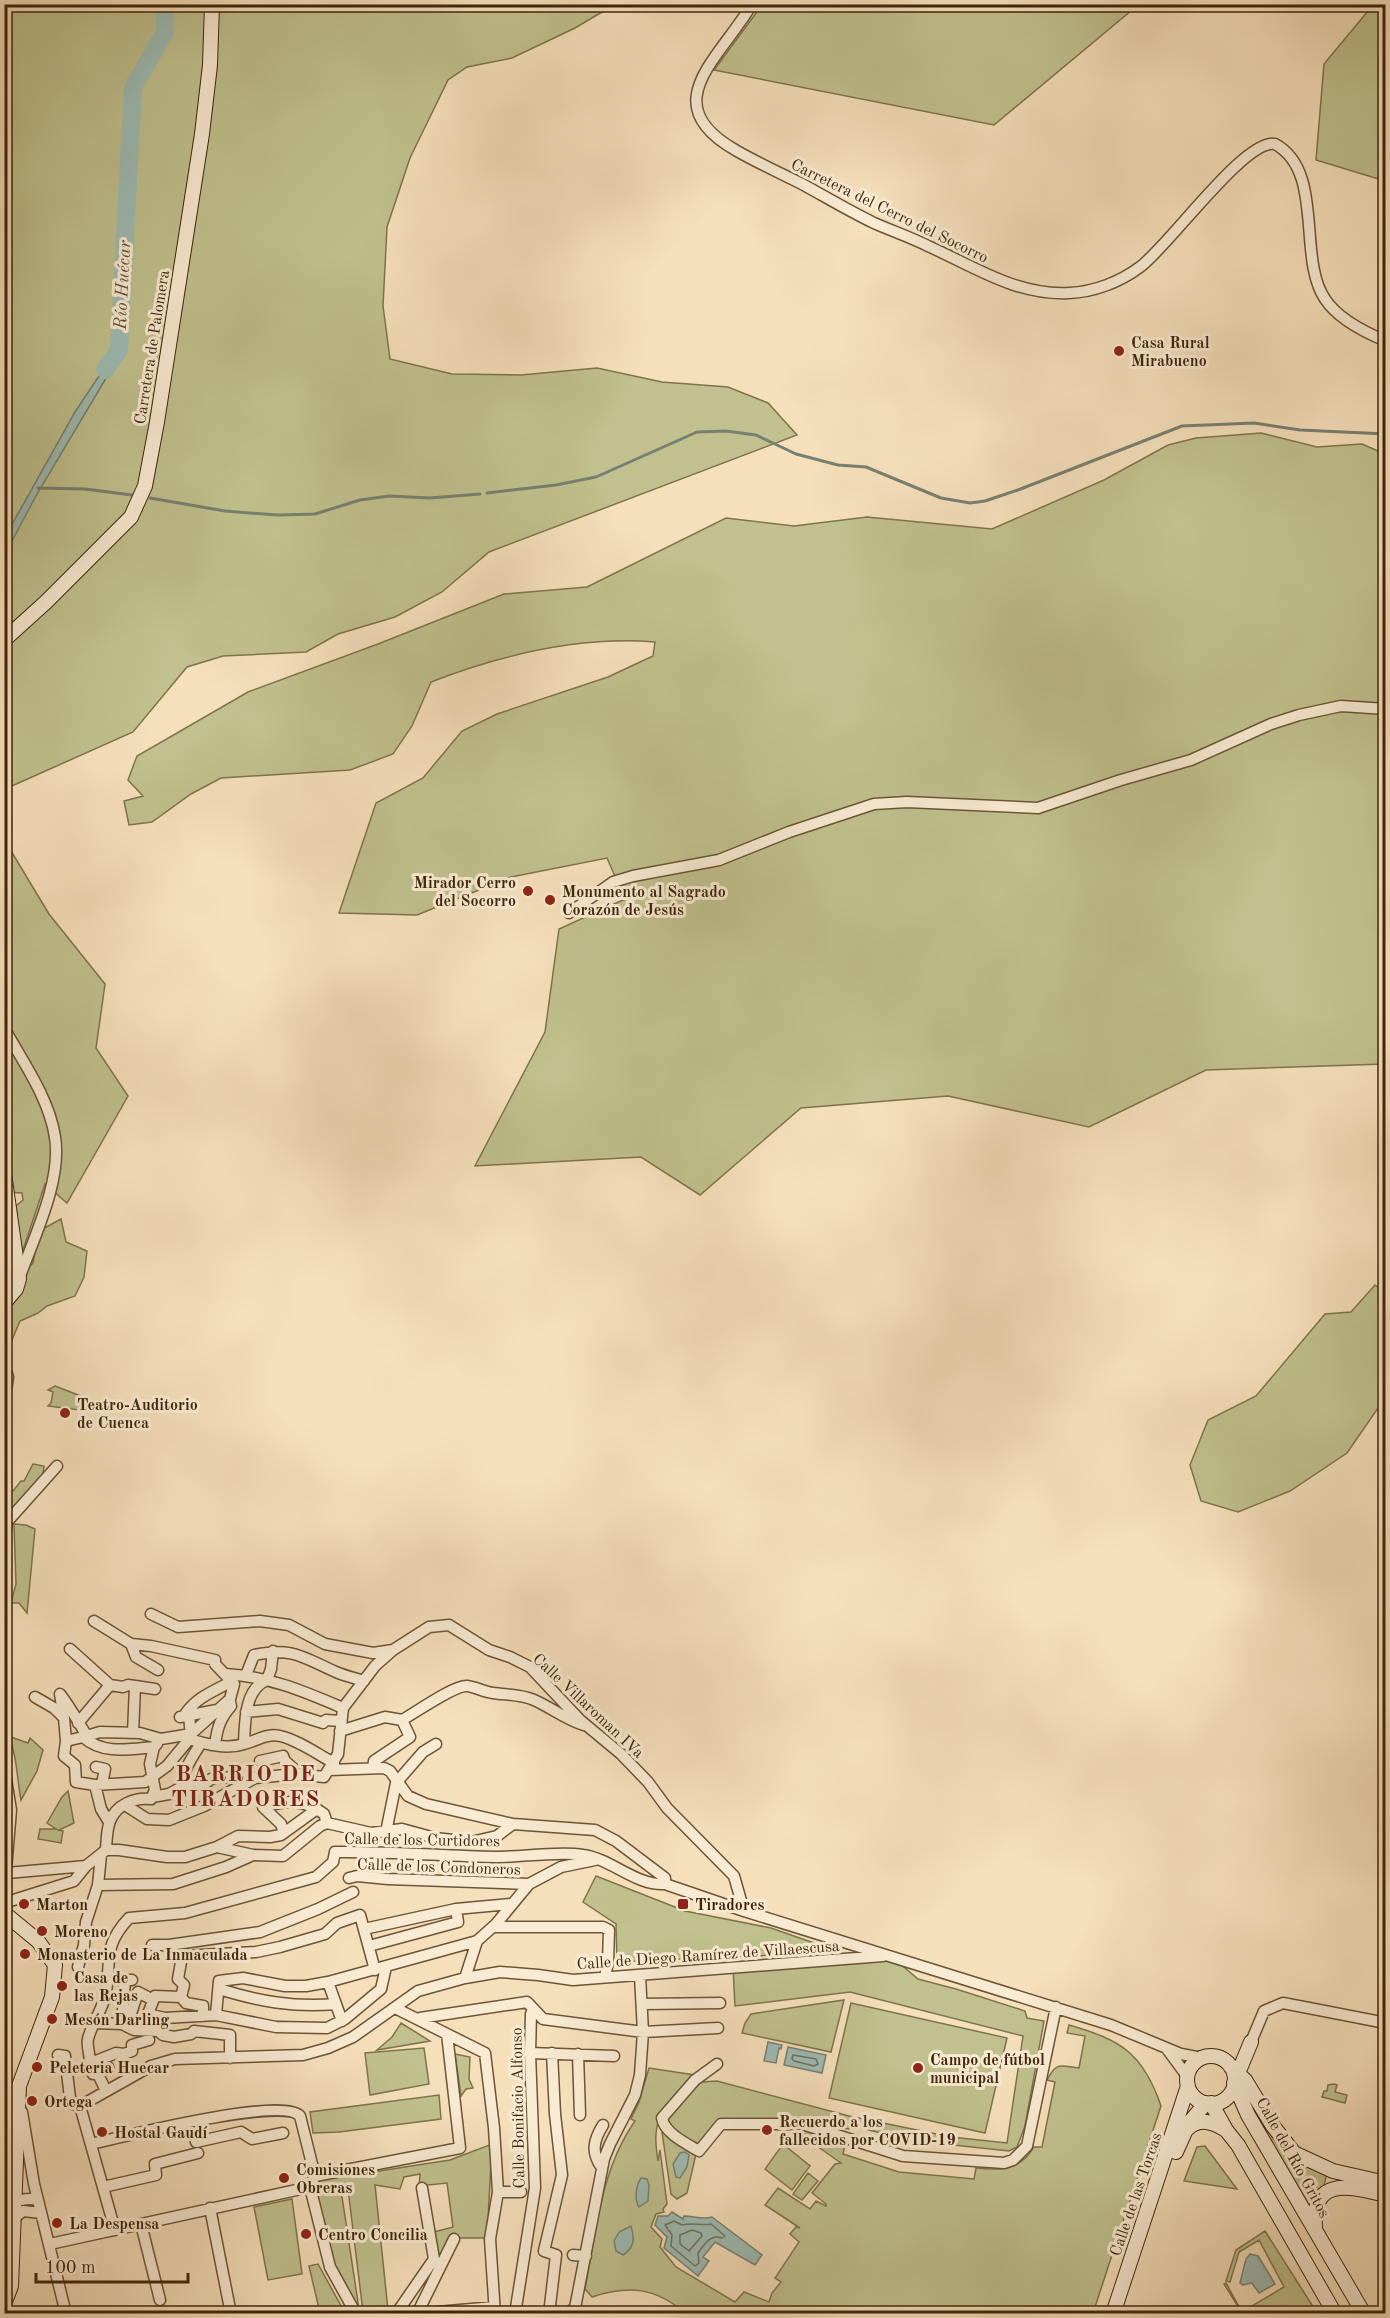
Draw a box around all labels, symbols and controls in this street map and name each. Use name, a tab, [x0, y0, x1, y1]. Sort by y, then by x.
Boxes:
street label: Carretera del Cerro del Socorro	[788, 157, 990, 267]
water label: Río Huécar	[112, 239, 134, 331]
street label: Carretera de Palomera	[133, 269, 173, 426]
place label: Casa Rural Mirabueno	[1131, 336, 1210, 370]
marker: Casa Rural Mirabueno	[1112, 344, 1126, 358]
place label: Mirador Cerro del Socorro	[414, 876, 516, 910]
marker: Mirador Cerro del Socorro	[521, 884, 535, 898]
place label: Monumento al Sagrado Corazón de Jesús	[562, 885, 726, 919]
marker: Monumento al Sagrado Corazón de Jesús	[543, 893, 557, 907]
place label: Teatro-Auditorio de Cuenca	[77, 1398, 198, 1432]
marker: Teatro-Auditorio de Cuenca	[58, 1406, 72, 1420]
street label: Calle Villaroman IVa	[529, 1651, 646, 1762]
district label: BARRIO DE TIRADORES	[171, 1764, 321, 1811]
street label: Calle de los Curtidores	[344, 1832, 500, 1850]
street label: Calle de los Condoneros	[357, 1857, 521, 1879]
marker: Marton	[17, 1897, 31, 1911]
marker: Tiradores	[676, 1897, 690, 1911]
place label: Marton	[36, 1898, 88, 1914]
place label: Tiradores	[695, 1898, 764, 1914]
marker: Moreno	[35, 1924, 49, 1938]
place label: Moreno	[54, 1925, 108, 1941]
street label: Calle de Diego Ramírez de Villaescusa	[576, 1939, 840, 1973]
marker: Monasterio de La Inmaculada	[18, 1947, 32, 1961]
place label: Monasterio de La Inmaculada	[37, 1948, 248, 1964]
place label: Casa de las Rejas	[74, 1971, 138, 2005]
marker: Casa de las Rejas	[55, 1979, 69, 1993]
marker: Mesón Darling	[45, 2012, 59, 2026]
place label: Mesón Darling	[64, 2013, 169, 2029]
street label: Calle Bonifacio Alfonso	[510, 2027, 528, 2189]
place label: Campo de fútbol municipal	[930, 2053, 1045, 2087]
marker: Peleteria Huecar	[30, 2060, 44, 2074]
place label: Peleteria Huecar	[49, 2061, 169, 2077]
marker: Campo de fútbol municipal	[911, 2061, 925, 2075]
marker: Ortega	[25, 2094, 39, 2108]
place label: Ortega	[44, 2095, 93, 2111]
street label: Calle del Río Gritos	[1253, 2095, 1332, 2221]
place label: Recuerdo a los fallecidos por COVID-19	[779, 2115, 956, 2149]
marker: Recuerdo a los fallecidos por COVID-19	[760, 2123, 774, 2137]
marker: Hostal Gaudí	[95, 2125, 109, 2139]
place label: Hostal Gaudí	[114, 2126, 208, 2142]
street label: Calle de las Torcas	[1108, 2131, 1166, 2259]
place label: Comisiones Obreras	[296, 2163, 375, 2197]
marker: Comisiones Obreras	[277, 2171, 291, 2185]
marker: La Despensa	[50, 2216, 64, 2230]
place label: La Despensa	[69, 2217, 160, 2233]
marker: Centro Concilia	[299, 2227, 313, 2241]
place label: Centro Concilia	[318, 2228, 428, 2244]
scale bar	[36, 2246, 188, 2284]
text: 100 m	[45, 2259, 96, 2277]

